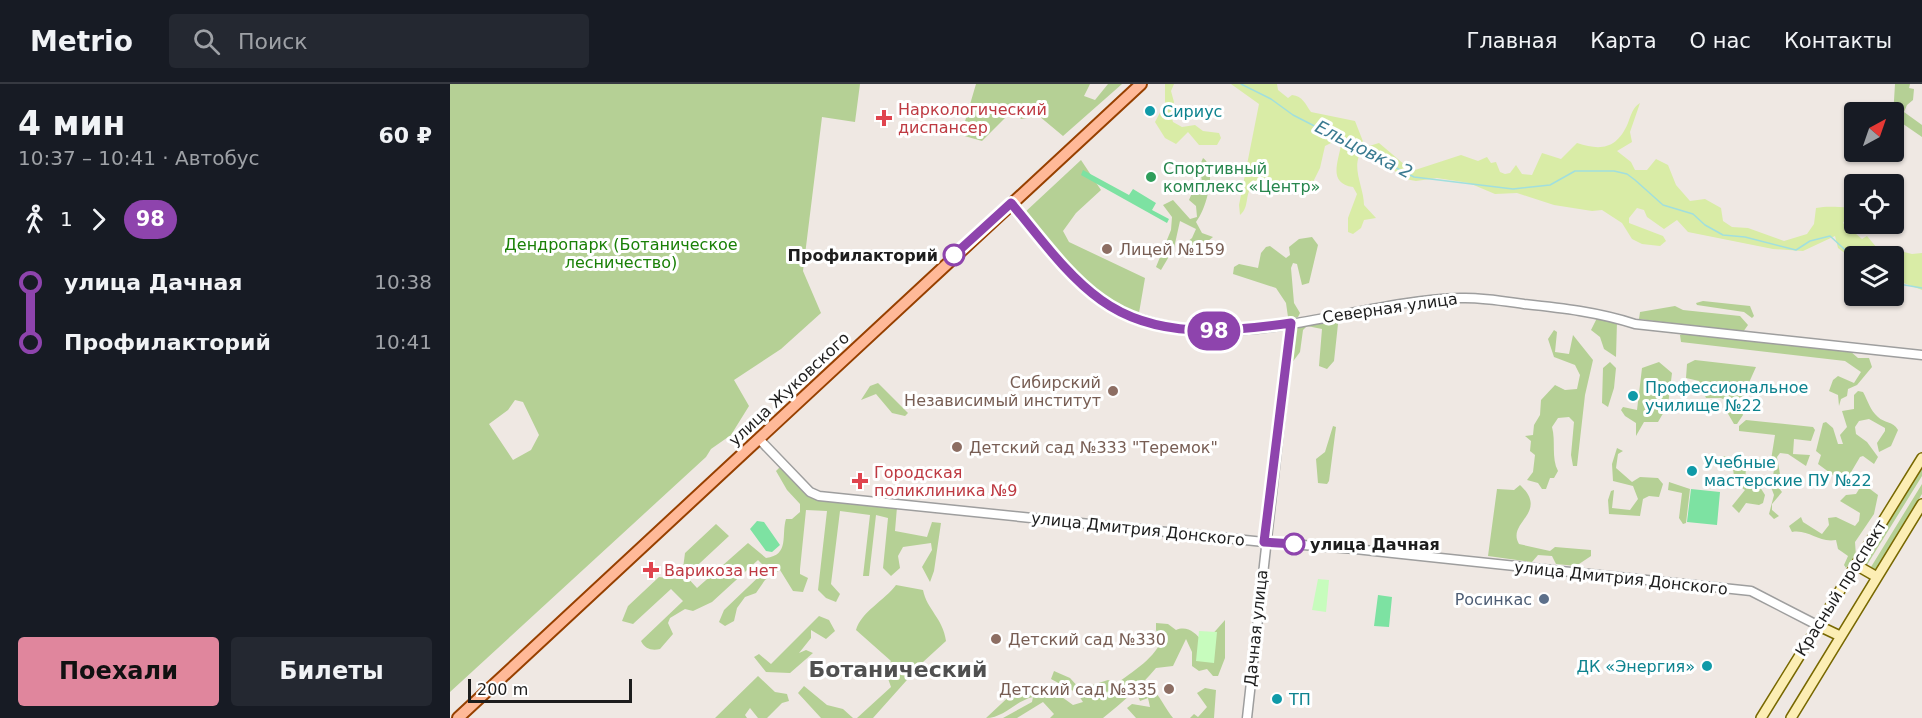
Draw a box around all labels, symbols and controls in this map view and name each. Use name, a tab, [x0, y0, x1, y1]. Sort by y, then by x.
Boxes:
search box	[169, 14, 589, 68]
text: Metrio	[30, 25, 133, 58]
icon: search	[190, 25, 223, 58]
text: Поиск	[238, 29, 308, 54]
text: Главная	[1467, 29, 1557, 53]
text: Карта	[1590, 29, 1657, 53]
text: О нас	[1690, 29, 1751, 53]
text: Контакты	[1784, 29, 1892, 53]
place label: Наркологический диспансер	[898, 100, 1047, 137]
place label: Сириус	[1162, 102, 1222, 121]
north arrow	[1844, 102, 1904, 162]
map controls	[1844, 102, 1904, 306]
text: 4 мин	[18, 104, 125, 143]
marker: Сириус	[1143, 104, 1157, 118]
marker: Наркологический диспансер	[875, 109, 893, 127]
water label: Ельцовка 2	[1312, 115, 1416, 183]
text: 60 ₽	[378, 123, 432, 148]
text: 10:37 – 10:41 · Автобус	[18, 146, 260, 170]
place label: Спортивный комплекс «Центр»	[1163, 159, 1320, 196]
marker: Спортивный комплекс «Центр»	[1144, 170, 1158, 184]
button: locate	[1844, 174, 1904, 234]
icon: walk	[18, 203, 51, 236]
icon: forward	[82, 203, 115, 236]
text: 1	[60, 207, 73, 231]
text: 98	[136, 207, 165, 231]
park label: Дендропарк (Ботаническое лесничество)	[504, 235, 738, 272]
place label: Лицей №159	[1119, 240, 1225, 259]
marker: Лицей №159	[1100, 242, 1114, 256]
marker: Профилакторий	[943, 244, 965, 266]
place label: Профилакторий	[788, 246, 938, 265]
button: layers	[1844, 246, 1904, 306]
text: улица Дачная	[64, 270, 242, 295]
text: 10:38	[374, 270, 432, 294]
street label: Северная улица	[1321, 289, 1459, 327]
line badge: 98	[1187, 312, 1241, 350]
text: 98	[1199, 319, 1229, 343]
street label: улица Жуковского	[725, 328, 853, 450]
text: Профилакторий	[64, 330, 271, 355]
text: 10:41	[374, 330, 432, 354]
place label: Сибирский Независимый институт	[904, 373, 1101, 410]
place label: Профессиональное училище №22	[1645, 378, 1808, 415]
marker: Сибирский Независимый институт	[1106, 384, 1120, 398]
marker: Профессиональное училище №22	[1626, 389, 1640, 403]
place label: Детский сад №333 "Теремок"	[969, 438, 1218, 457]
marker: Детский сад №333 "Теремок"	[950, 440, 964, 454]
place label: Учебные мастерские ПУ №22	[1704, 453, 1872, 490]
place label: Городская поликлиника №9	[874, 463, 1017, 500]
marker: Учебные мастерские ПУ №22	[1685, 464, 1699, 478]
marker: Городская поликлиника №9	[851, 472, 869, 490]
street label: улица Дмитрия Донского	[1030, 508, 1246, 550]
street label: Красный проспект	[1791, 516, 1891, 660]
marker: улица Дачная	[1283, 533, 1305, 555]
place label: улица Дачная	[1310, 535, 1440, 554]
street label: улица Дмитрия Донского	[1513, 557, 1729, 599]
marker: Варикоза нет	[642, 561, 660, 579]
place label: Варикоза нет	[664, 561, 778, 580]
street label: Дачная улица	[1240, 569, 1272, 687]
place label: Росинкас	[1455, 590, 1532, 609]
marker: Росинкас	[1537, 592, 1551, 606]
place label: Детский сад №330	[1008, 630, 1166, 649]
marker: Детский сад №330	[989, 632, 1003, 646]
button: Поехали	[18, 637, 219, 706]
button: Билеты	[231, 637, 432, 706]
district label: Ботанический	[809, 657, 987, 682]
place label: ДК «Энергия»	[1576, 657, 1695, 676]
marker: ДК «Энергия»	[1700, 659, 1714, 673]
scale bar	[468, 676, 632, 704]
text: 200 m	[477, 680, 528, 699]
place label: Детский сад №335	[999, 680, 1157, 699]
marker: Детский сад №335	[1162, 682, 1176, 696]
place label: ТП	[1288, 690, 1311, 709]
marker: ТП	[1270, 692, 1284, 706]

